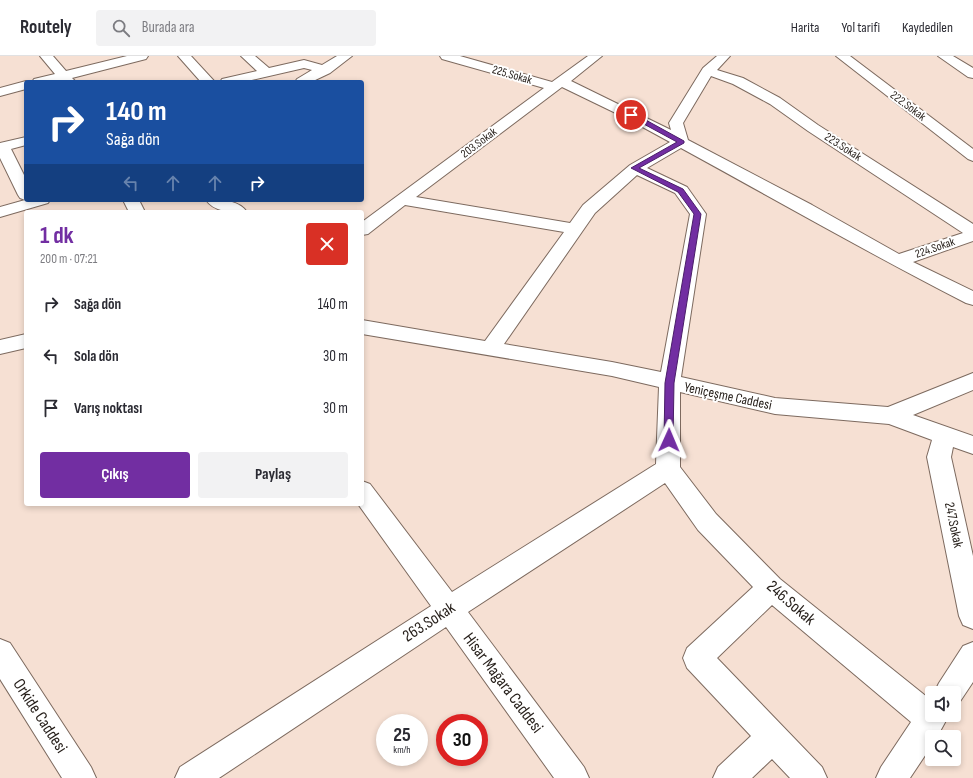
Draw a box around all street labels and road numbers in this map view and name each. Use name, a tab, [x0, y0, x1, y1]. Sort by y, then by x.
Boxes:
street label: 225.Sokak	[490, 62, 534, 88]
street label: 222.Sokak	[887, 88, 929, 125]
street label: 203.Sokak	[458, 124, 500, 161]
street label: 223.Sokak	[822, 130, 865, 165]
street label: 224.Sokak	[913, 234, 957, 262]
street label: Yeniçeşme Caddesi	[683, 378, 773, 414]
street label: 247.Sokak	[941, 501, 967, 550]
street label: 246.Sokak	[762, 576, 820, 630]
street label: 263.Sokak	[399, 597, 459, 646]
street label: Hisar Mağara Caddesi	[459, 629, 547, 737]
street label: Orkide Caddesi	[9, 675, 71, 757]

